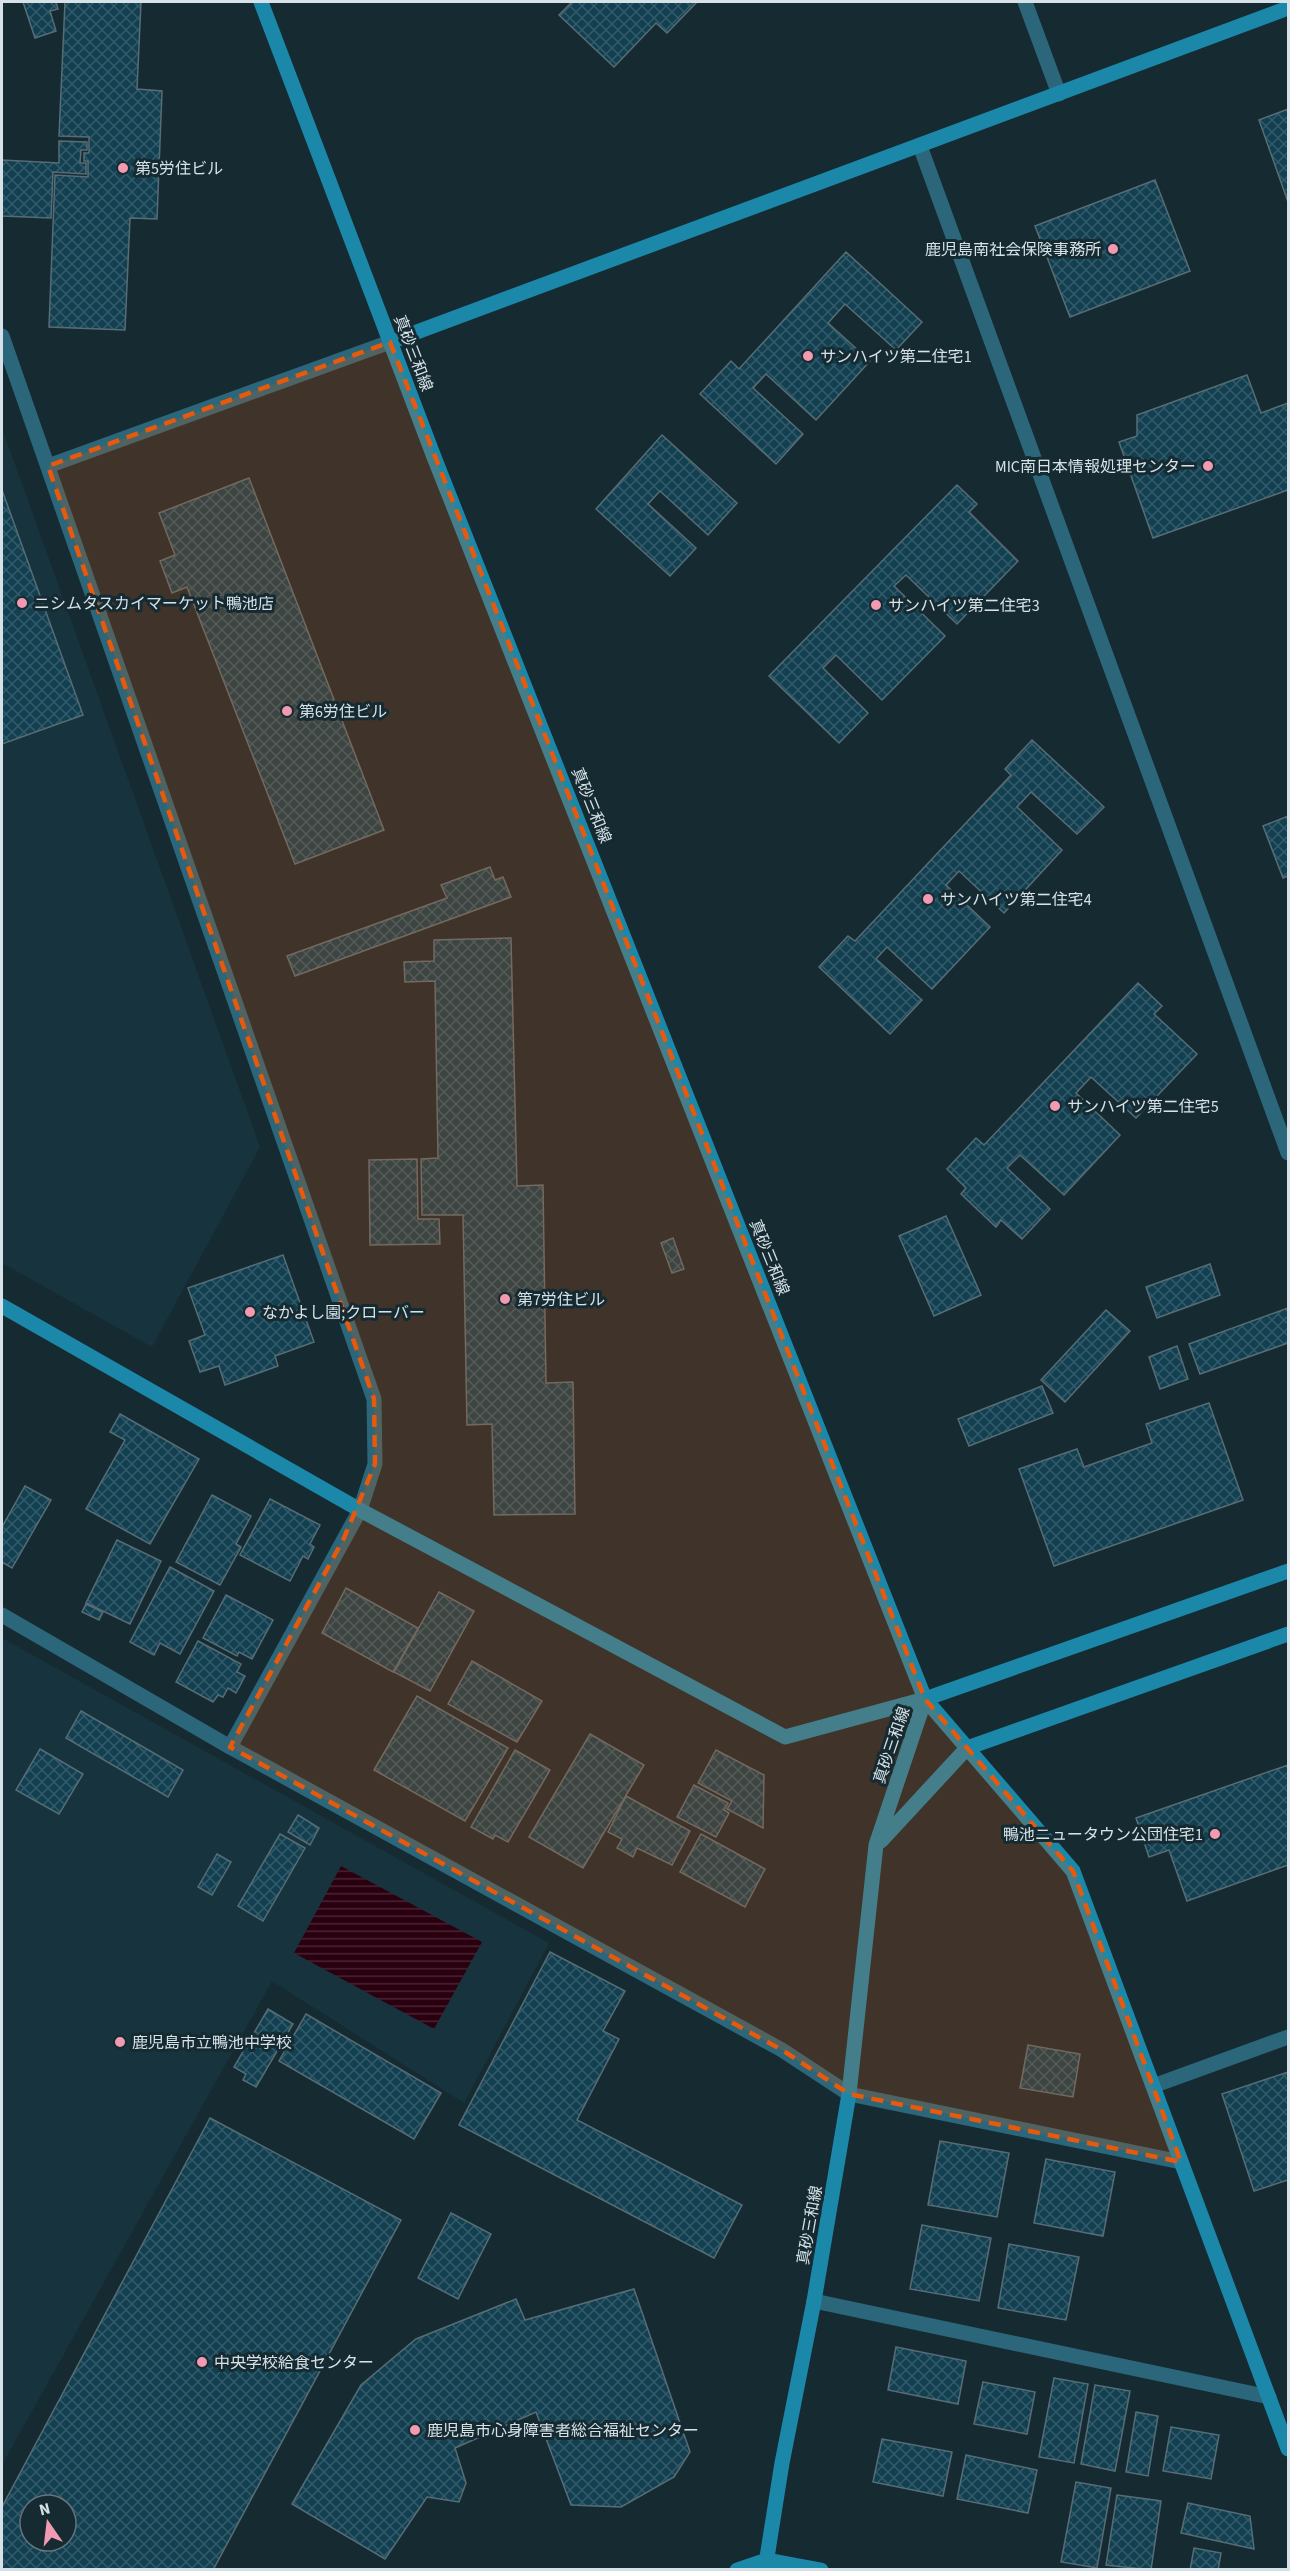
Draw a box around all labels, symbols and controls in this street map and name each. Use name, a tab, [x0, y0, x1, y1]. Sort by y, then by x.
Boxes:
place label: 第5労住ビル	[135, 158, 223, 180]
marker: 第5労住ビル	[116, 161, 130, 175]
place label: 鹿児島南社会保険事務所	[925, 239, 1101, 261]
marker: 鹿児島南社会保険事務所	[1106, 242, 1120, 256]
street label: 真砂三和線	[388, 312, 438, 395]
place label: サンハイツ第二住宅1	[820, 346, 972, 368]
marker: サンハイツ第二住宅1	[801, 349, 815, 363]
place label: MIC南日本情報処理センター	[995, 456, 1196, 478]
marker: MIC南日本情報処理センター	[1201, 459, 1215, 473]
place label: ニシムタスカイマーケット鴨池店	[34, 593, 274, 615]
place label: サンハイツ第二住宅3	[888, 595, 1040, 617]
marker: ニシムタスカイマーケット鴨池店	[15, 596, 29, 610]
marker: サンハイツ第二住宅3	[869, 598, 883, 612]
place label: 第6労住ビル	[299, 701, 387, 723]
marker: 第6労住ビル	[280, 704, 294, 718]
street label: 真砂三和線	[566, 764, 616, 847]
place label: サンハイツ第二住宅4	[940, 889, 1092, 911]
marker: サンハイツ第二住宅4	[921, 892, 935, 906]
place label: サンハイツ第二住宅5	[1067, 1096, 1219, 1118]
marker: サンハイツ第二住宅5	[1048, 1099, 1062, 1113]
street label: 真砂三和線	[744, 1216, 794, 1299]
place label: 第7労住ビル	[517, 1289, 605, 1311]
marker: 第7労住ビル	[498, 1292, 512, 1306]
place label: なかよし園;クローバー	[262, 1302, 425, 1324]
marker: なかよし園;クローバー	[243, 1305, 257, 1319]
street label: 真砂三和線	[869, 1704, 915, 1787]
place label: 鴨池ニュータウン公団住宅1	[1003, 1824, 1203, 1846]
marker: 鴨池ニュータウン公団住宅1	[1208, 1827, 1222, 1841]
place label: 鹿児島市立鴨池中学校	[132, 2032, 292, 2054]
marker: 鹿児島市立鴨池中学校	[113, 2035, 127, 2049]
street label: 真砂三和線	[792, 2184, 828, 2266]
place label: 中央学校給食センター	[214, 2352, 374, 2374]
marker: 中央学校給食センター	[195, 2355, 209, 2369]
place label: 鹿児島市心身障害者総合福祉センター	[427, 2420, 699, 2442]
marker: 鹿児島市心身障害者総合福祉センター	[408, 2423, 422, 2437]
north arrow	[18, 2493, 78, 2553]
text: N	[37, 2497, 52, 2521]

